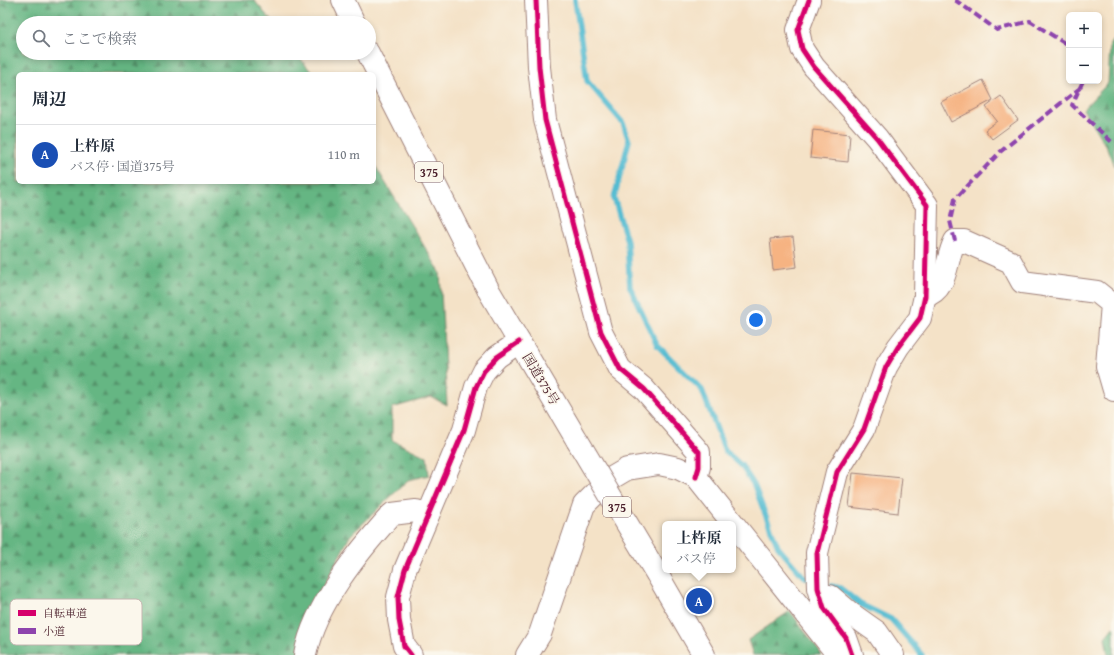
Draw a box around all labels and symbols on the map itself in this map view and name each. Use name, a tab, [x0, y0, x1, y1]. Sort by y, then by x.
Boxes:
road number: 375	[415, 162, 443, 182]
your location	[746, 310, 766, 330]
street label: 国道375号	[518, 349, 564, 409]
road number: 375	[603, 497, 631, 517]
pin: A	[686, 586, 712, 616]
legend	[10, 599, 142, 645]
text: 自転車道	[43, 605, 87, 621]
text: 小道	[43, 623, 65, 639]

